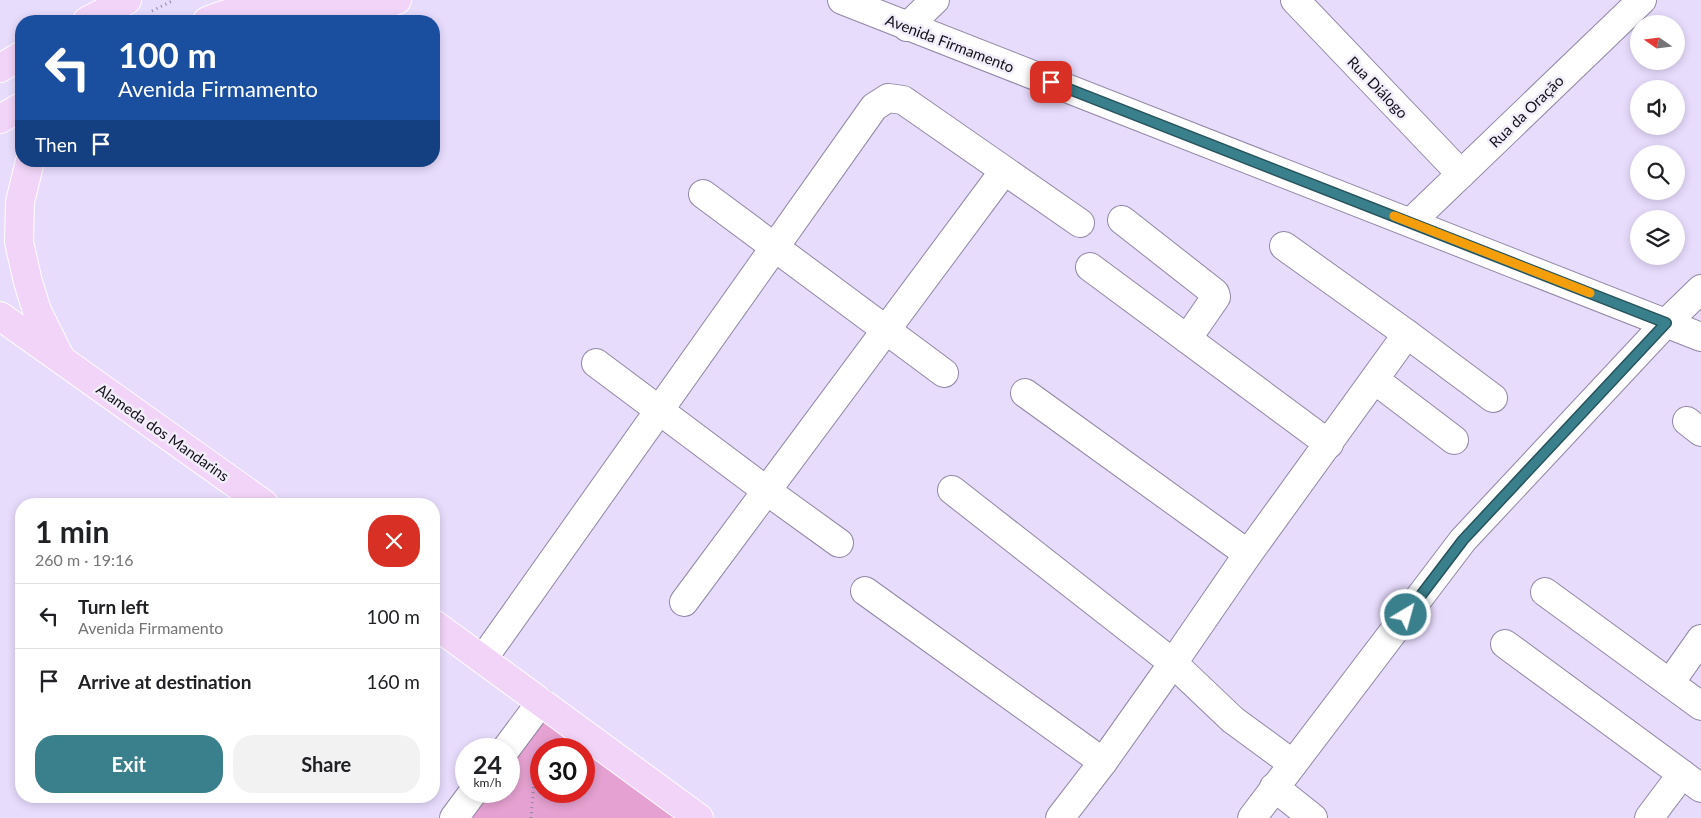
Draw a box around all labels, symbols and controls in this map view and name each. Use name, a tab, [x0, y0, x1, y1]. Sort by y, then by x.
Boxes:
street label: Avenida Firmamento	[883, 10, 1017, 76]
north arrow	[1630, 15, 1685, 70]
map controls	[1630, 15, 1685, 265]
text: 100 m	[118, 33, 217, 75]
icon: left	[35, 35, 100, 100]
street label: Rua Diálogo	[1344, 52, 1412, 122]
pin	[1030, 61, 1072, 103]
icon: arrive	[1037, 68, 1065, 96]
street label: Rua da Oração	[1485, 71, 1567, 151]
text: Avenida Firmamento	[118, 75, 318, 102]
button: sound	[1630, 80, 1685, 135]
icon: arrive	[87, 130, 115, 158]
text: Then	[35, 133, 77, 156]
button: search	[1630, 145, 1685, 200]
button: layers	[1630, 210, 1685, 265]
street label: Alameda dos Mandarins	[93, 379, 233, 485]
text: 1 min	[35, 513, 109, 549]
button: close	[368, 515, 420, 567]
text: 260 m · 19:16	[35, 550, 134, 569]
position arrow	[1379, 588, 1431, 640]
text: Turn left	[78, 595, 149, 618]
icon: left	[35, 602, 63, 630]
text: 100 m	[366, 605, 420, 628]
text: Avenida Firmamento	[78, 618, 223, 637]
icon: arrive	[35, 667, 63, 695]
text: Arrive at destination	[78, 670, 251, 693]
text: 160 m	[366, 670, 420, 693]
button: Exit	[35, 735, 223, 793]
button: Share	[233, 735, 420, 793]
speed limit sign: 30	[530, 738, 595, 803]
text: 24	[473, 749, 502, 779]
text: km/h	[473, 775, 502, 790]

